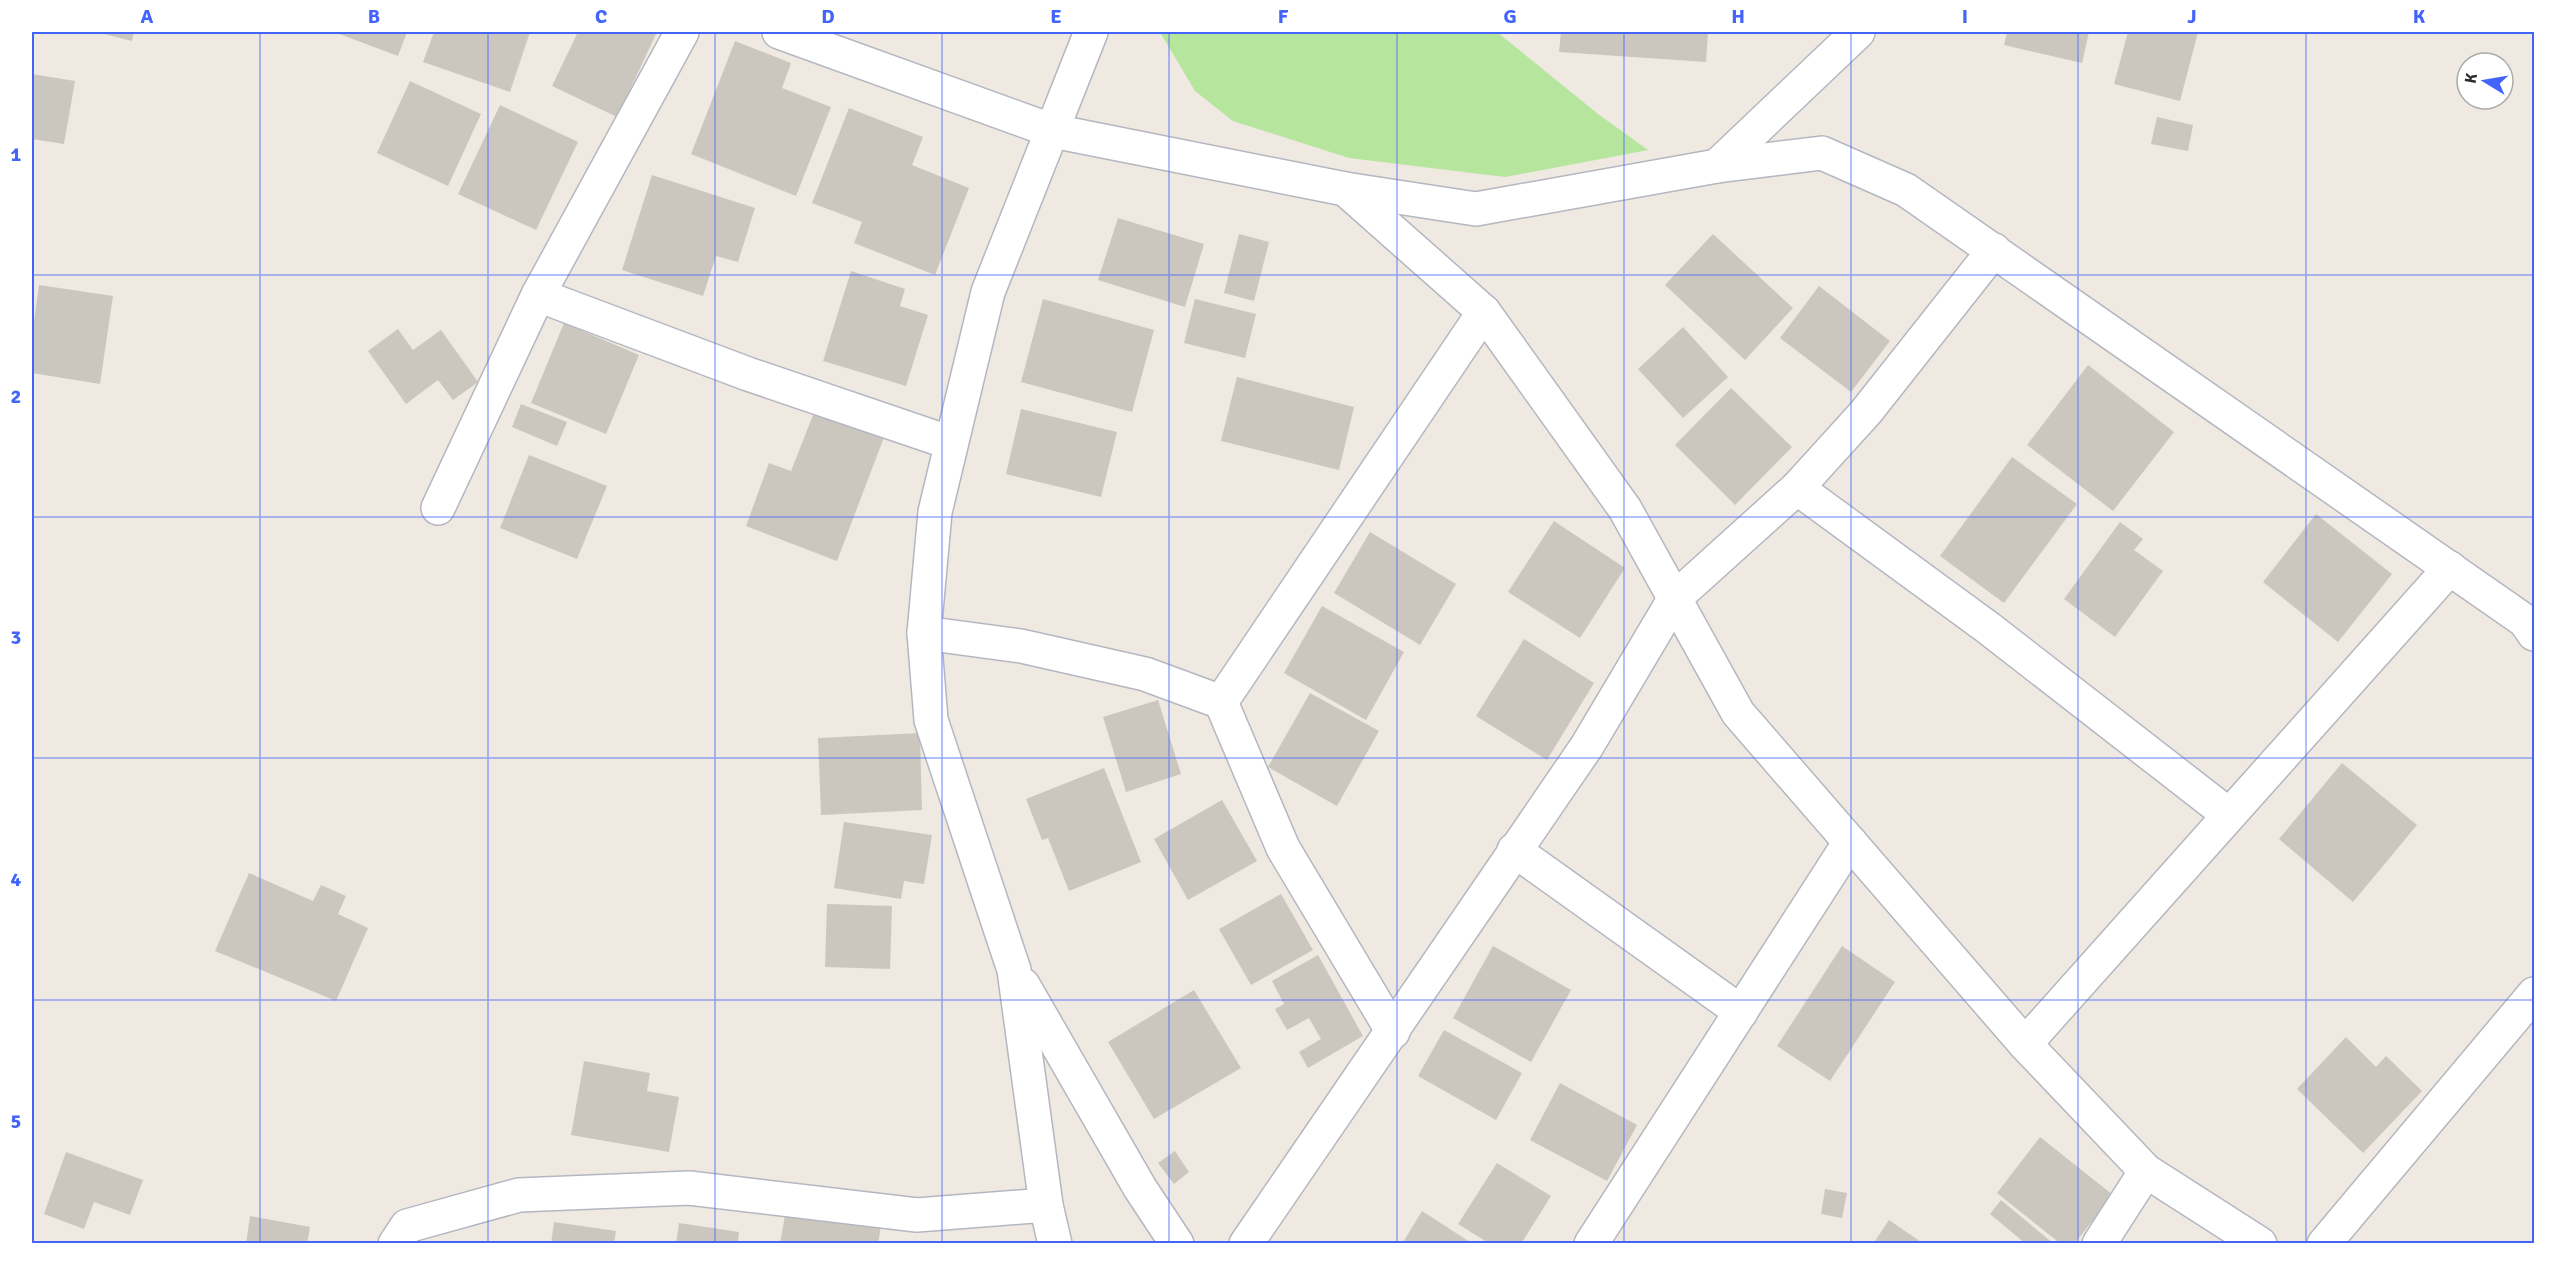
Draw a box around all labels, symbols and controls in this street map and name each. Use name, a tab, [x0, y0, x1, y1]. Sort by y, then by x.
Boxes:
text: A	[141, 4, 154, 29]
text: B	[368, 4, 380, 29]
text: C	[595, 4, 607, 29]
text: D	[821, 4, 835, 29]
text: E	[1050, 4, 1062, 29]
text: F	[1278, 4, 1289, 29]
text: G	[1503, 4, 1517, 29]
text: H	[1731, 4, 1745, 29]
text: I	[1962, 4, 1968, 29]
text: J	[2187, 4, 2197, 29]
text: K	[2413, 4, 2426, 29]
north arrow	[2455, 51, 2515, 111]
text: K	[2460, 71, 2482, 85]
text: 1	[11, 142, 22, 167]
text: 2	[11, 384, 21, 409]
text: 3	[11, 625, 21, 650]
text: 4	[11, 867, 22, 892]
text: 5	[11, 1109, 21, 1134]

